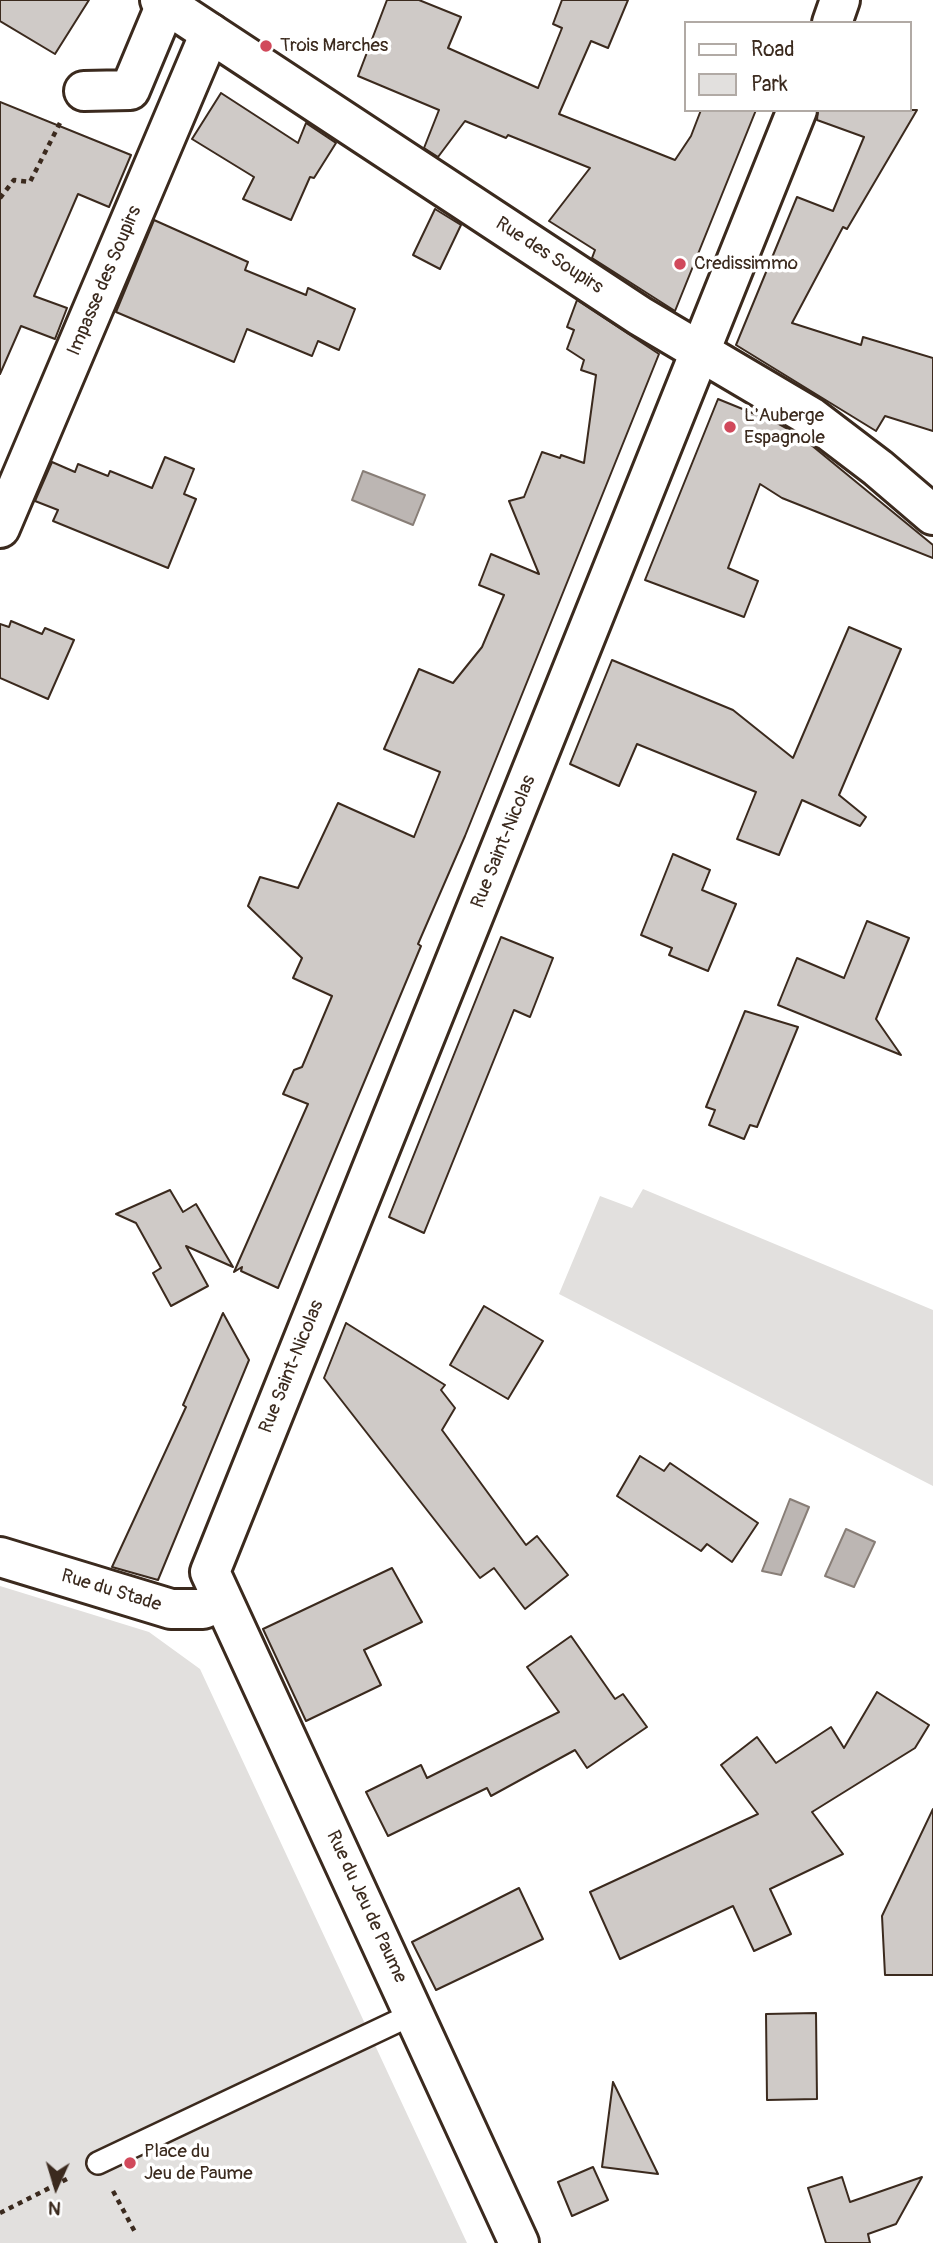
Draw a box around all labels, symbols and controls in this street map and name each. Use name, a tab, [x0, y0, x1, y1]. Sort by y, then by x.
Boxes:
legend	[684, 21, 912, 112]
place label: Trois Marches	[280, 35, 388, 57]
text: Road	[751, 36, 795, 63]
marker: Trois Marches	[258, 38, 274, 54]
text: Park	[751, 71, 788, 98]
street label: Impasse des Soupirs	[63, 203, 147, 359]
street label: Rue des Soupirs	[491, 213, 607, 299]
place label: Credissimmo	[694, 253, 798, 275]
marker: Credissimmo	[672, 256, 688, 272]
place label: L'Auberge Espagnole	[744, 405, 825, 449]
marker: L'Auberge Espagnole	[722, 419, 738, 435]
street label: Rue Saint-Nicolas	[467, 772, 541, 912]
street label: Rue Saint-Nicolas	[255, 1297, 329, 1437]
street label: Rue du Stade	[58, 1565, 164, 1617]
street label: Rue du Jeu de Paume	[321, 1827, 411, 1987]
place label: Place du Jeu de Paume	[144, 2141, 253, 2185]
north arrow	[21, 2152, 91, 2222]
marker: Place du Jeu de Paume	[122, 2155, 138, 2171]
text: N	[47, 2196, 62, 2220]

